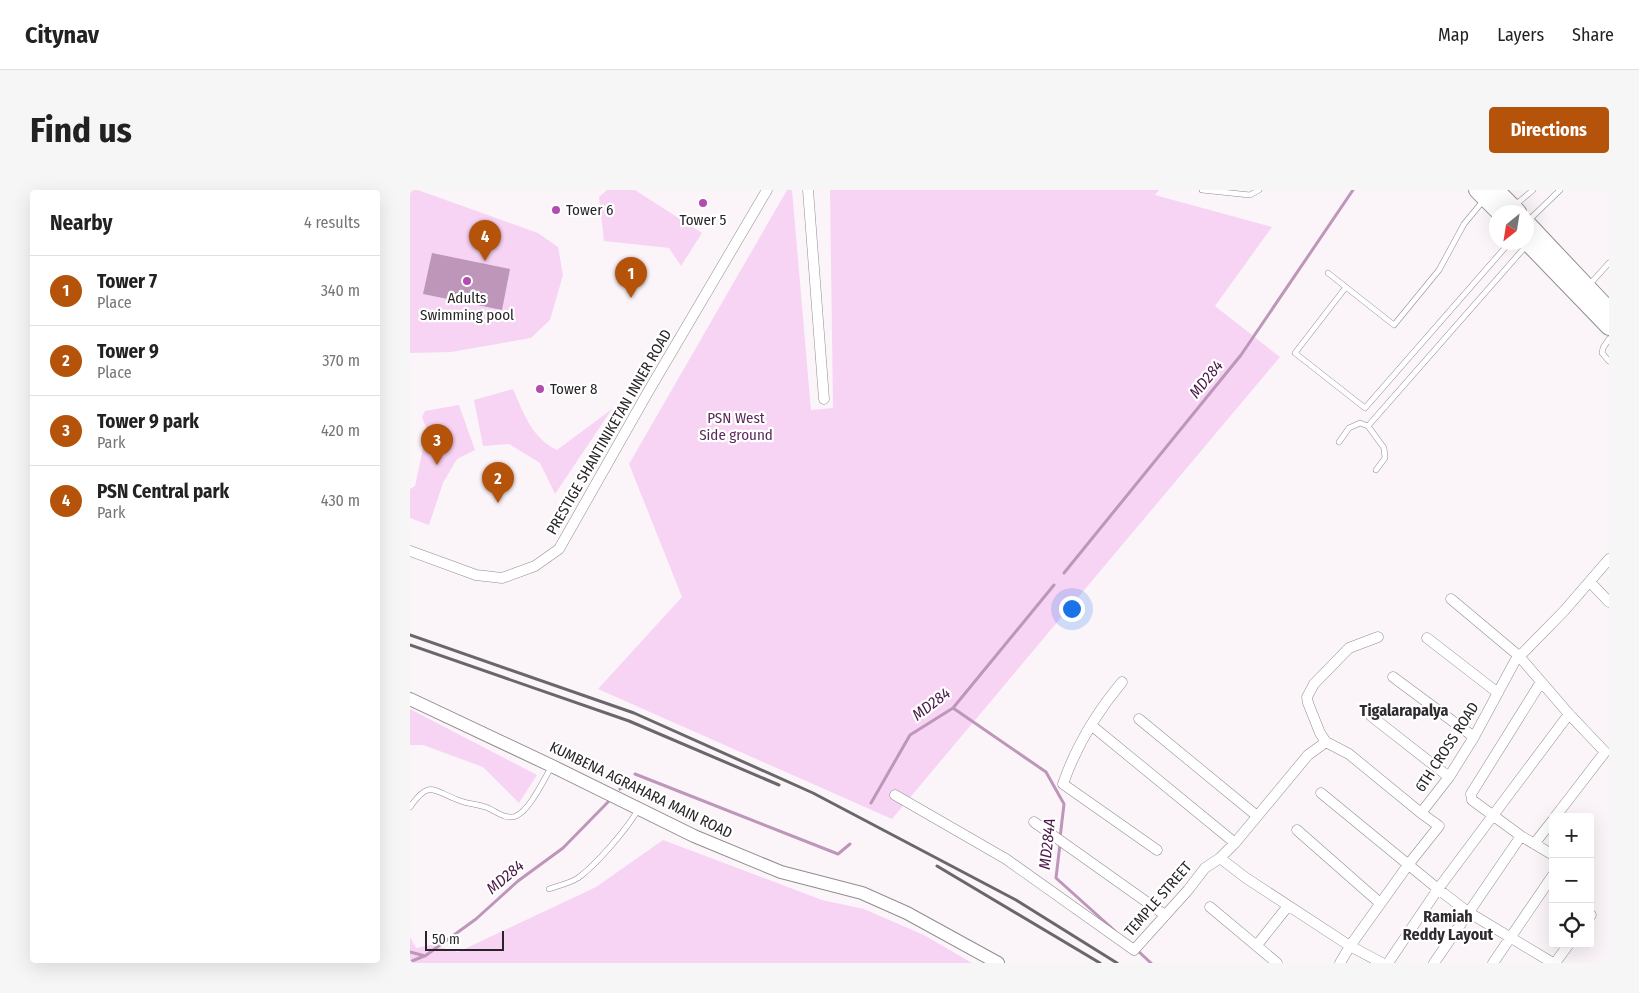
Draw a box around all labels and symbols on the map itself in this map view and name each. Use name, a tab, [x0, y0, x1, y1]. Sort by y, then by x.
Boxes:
marker: Tower 5	[697, 197, 709, 209]
place label: Tower 6	[566, 201, 613, 219]
marker: Tower 6	[550, 204, 562, 216]
north arrow	[1489, 205, 1534, 250]
place label: Tower 5	[680, 211, 727, 229]
pin: 4	[469, 220, 501, 261]
pin: 1	[615, 257, 647, 298]
marker: Adults Swimming pool	[461, 275, 473, 287]
place label: Adults Swimming pool	[420, 289, 514, 324]
street label: PRESTIGE SHANTINIKETAN INNER ROAD	[543, 326, 675, 538]
water label: MD284	[1185, 356, 1227, 402]
place label: Tower 8	[550, 380, 598, 398]
marker: Tower 8	[534, 383, 546, 395]
park label: PSN West Side ground	[699, 409, 773, 444]
pin: 3	[421, 424, 453, 465]
pin: 2	[482, 462, 514, 503]
your location	[1059, 596, 1085, 622]
water label: MD284	[908, 683, 954, 725]
street label: 6TH CROSS ROAD	[1411, 699, 1483, 795]
district label: Tigalarapalya	[1360, 701, 1448, 720]
street label: KUMBENA AGRAHARA MAIN ROAD	[547, 738, 735, 842]
water label: MD284A	[1035, 817, 1059, 871]
water label: MD284	[482, 856, 528, 898]
street label: TEMPLE STREET	[1121, 858, 1195, 940]
district label: Ramiah Reddy Layout	[1403, 907, 1494, 944]
scale bar	[425, 928, 504, 951]

